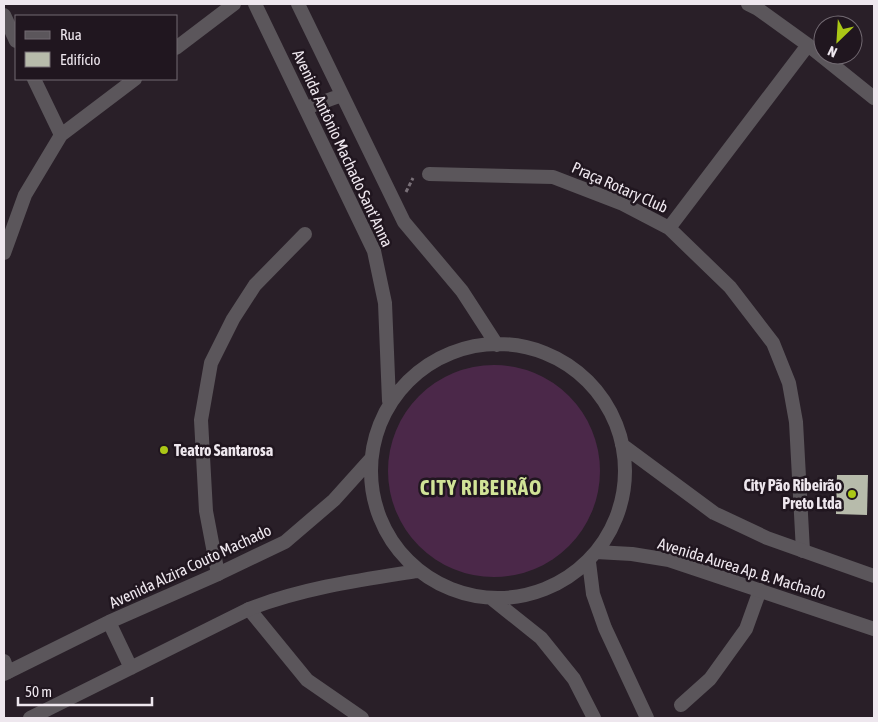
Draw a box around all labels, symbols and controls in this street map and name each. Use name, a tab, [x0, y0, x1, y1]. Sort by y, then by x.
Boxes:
legend	[15, 15, 178, 80]
north arrow	[813, 15, 863, 65]
text: Rua	[60, 26, 82, 43]
text: N	[825, 43, 840, 61]
street label: Avenida Antônio Machado Sant'Anna	[289, 47, 397, 249]
text: Edifício	[60, 51, 101, 68]
street label: Praça Rotary Club	[569, 158, 671, 217]
place label: Teatro Santarosa	[174, 441, 273, 459]
marker: Teatro Santarosa	[158, 444, 170, 456]
district label: CITY RIBEIRÃO	[420, 475, 542, 499]
place label: City Pão Ribeirão Preto Ltda	[743, 476, 842, 512]
marker: City Pão Ribeirão Preto Ltda	[846, 488, 858, 500]
street label: Avenida Alzira Couto Machado	[106, 520, 274, 612]
street label: Avenida Aurea Ap. B. Machado	[655, 534, 828, 603]
scale bar	[18, 674, 151, 706]
text: 50 m	[25, 683, 52, 700]

